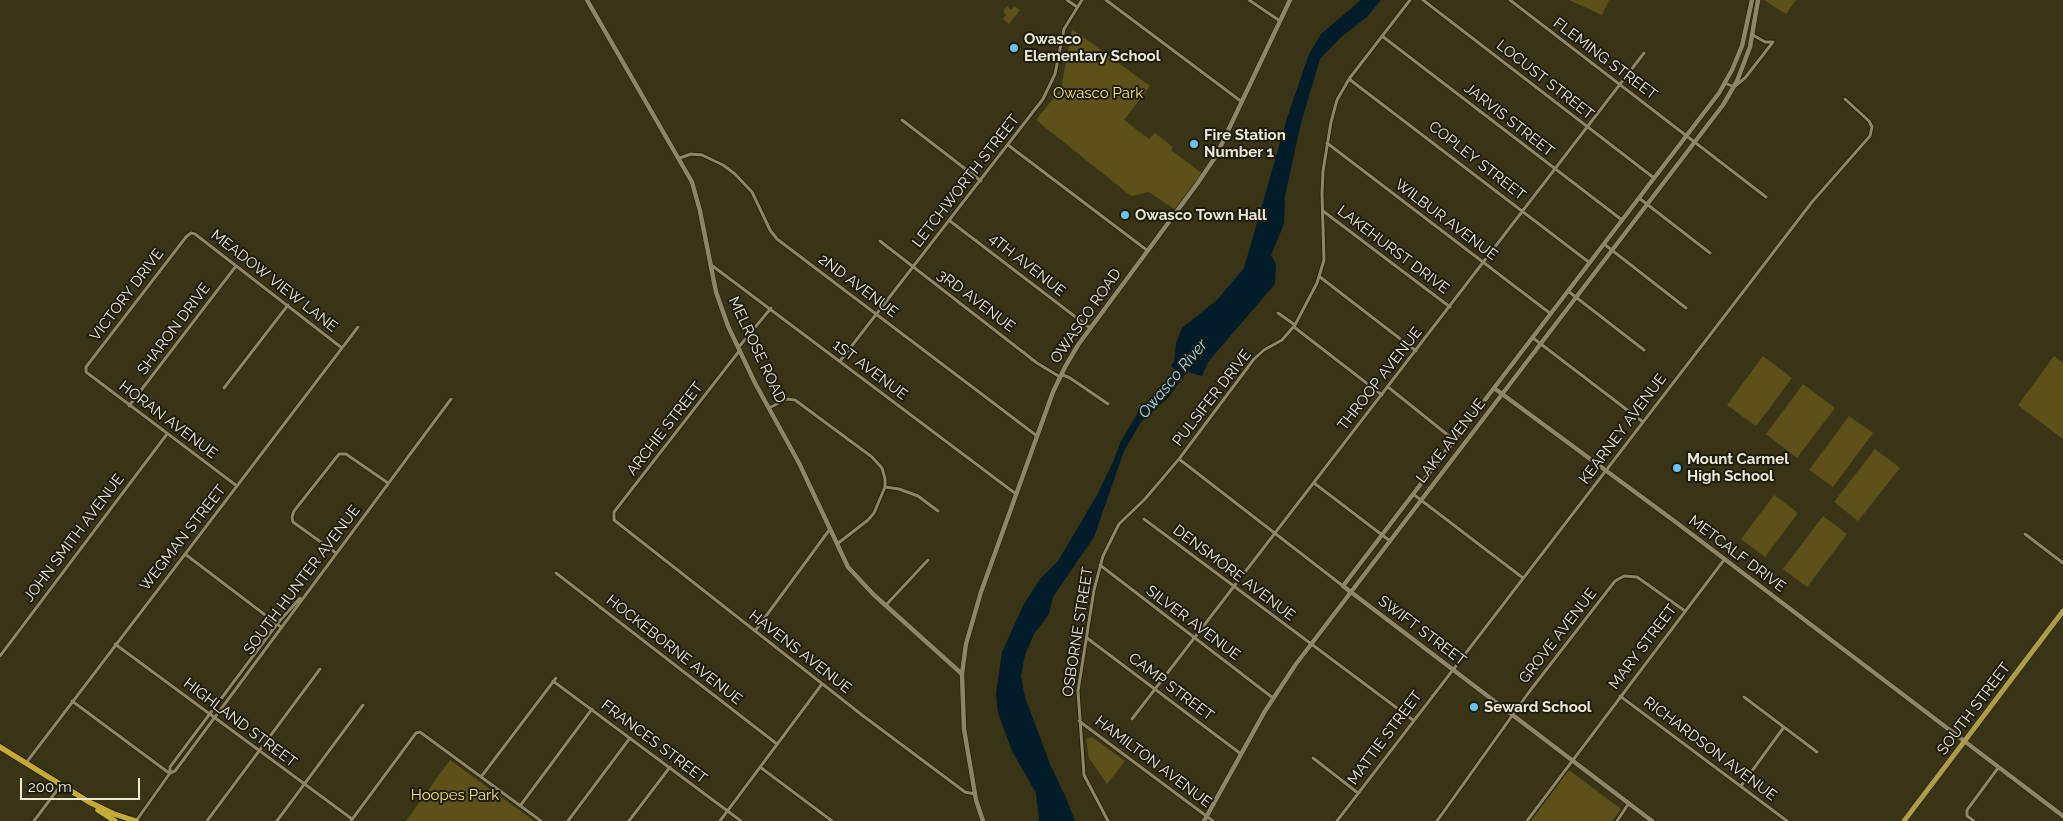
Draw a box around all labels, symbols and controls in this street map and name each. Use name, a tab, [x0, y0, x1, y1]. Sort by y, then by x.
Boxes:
street label: FLEMING STREET	[1550, 14, 1660, 104]
place label: Owasco Elementary School	[1024, 30, 1160, 65]
street label: LOCUST STREET	[1493, 36, 1597, 124]
marker: Owasco Elementary School	[1008, 42, 1020, 54]
street label: JARVIS STREET	[1461, 79, 1557, 161]
park label: Owasco Park	[1053, 84, 1143, 102]
street label: LETCHWORTH STREET	[908, 111, 1024, 251]
street label: COPLEY STREET	[1425, 118, 1529, 204]
place label: Fire Station Number 1	[1204, 126, 1286, 161]
marker: Fire Station Number 1	[1188, 138, 1200, 150]
street label: WILBUR AVENUE	[1391, 176, 1501, 264]
street label: LAKEHURST DRIVE	[1333, 202, 1453, 298]
place label: Owasco Town Hall	[1135, 206, 1267, 224]
marker: Owasco Town Hall	[1119, 209, 1131, 221]
street label: MEADOW VIEW LANE	[207, 226, 341, 336]
street label: 4TH AVENUE	[985, 230, 1069, 300]
street label: VICTORY DRIVE	[86, 245, 168, 345]
street label: 2ND AVENUE	[815, 250, 901, 322]
street label: OWASCO ROAD	[1047, 265, 1125, 367]
street label: 3RD AVENUE	[933, 266, 1019, 336]
street label: SHARON DRIVE	[134, 280, 214, 378]
street label: MELROSE ROAD	[724, 294, 790, 406]
street label: THROOP AVENUE	[1334, 324, 1426, 434]
street label: 1ST AVENUE	[829, 336, 911, 404]
water label: Owasco River	[1134, 336, 1212, 422]
street label: PULSIFER DRIVE	[1169, 346, 1255, 450]
street label: KEARNEY AVENUE	[1576, 370, 1670, 488]
street label: HORAN AVENUE	[115, 377, 221, 463]
street label: ARCHIE STREET	[623, 379, 707, 479]
street label: LAKE AVENUE	[1412, 395, 1490, 487]
place label: Mount Carmel High School	[1687, 450, 1789, 485]
marker: Mount Carmel High School	[1671, 462, 1683, 474]
street label: JOHN SMITH AVENUE	[20, 470, 128, 606]
street label: WEGMAN STREET	[136, 481, 230, 595]
street label: SOUTH HUNTER AVENUE	[240, 502, 364, 658]
street label: METCALF DRIVE	[1685, 512, 1789, 596]
street label: DENSMORE AVENUE	[1169, 521, 1299, 625]
street label: OSBORNE STREET	[1059, 566, 1097, 698]
street label: SILVER AVENUE	[1142, 582, 1244, 664]
street label: GROVE AVENUE	[1515, 585, 1601, 687]
street label: HOCKEBORNE AVENUE	[602, 591, 746, 709]
street label: SWIFT STREET	[1374, 592, 1470, 670]
street label: MARY STREET	[1605, 601, 1681, 693]
street label: HAVENS AVENUE	[745, 606, 855, 698]
street label: CAMP STREET	[1125, 649, 1217, 725]
street label: SOUTH STREET	[1933, 659, 2015, 759]
street label: HIGHLAND STREET	[180, 675, 300, 771]
street label: MATTIE STREET	[1344, 688, 1426, 788]
street label: RICHARDSON AVENUE	[1640, 693, 1780, 805]
street label: FRANCES STREET	[597, 696, 711, 788]
place label: Seward School	[1484, 698, 1592, 716]
marker: Seward School	[1468, 701, 1480, 713]
street label: HAMILTON AVENUE	[1091, 712, 1215, 812]
scale bar	[22, 768, 142, 800]
text: 200 m	[28, 778, 72, 796]
park label: Hoopes Park	[411, 786, 499, 804]

